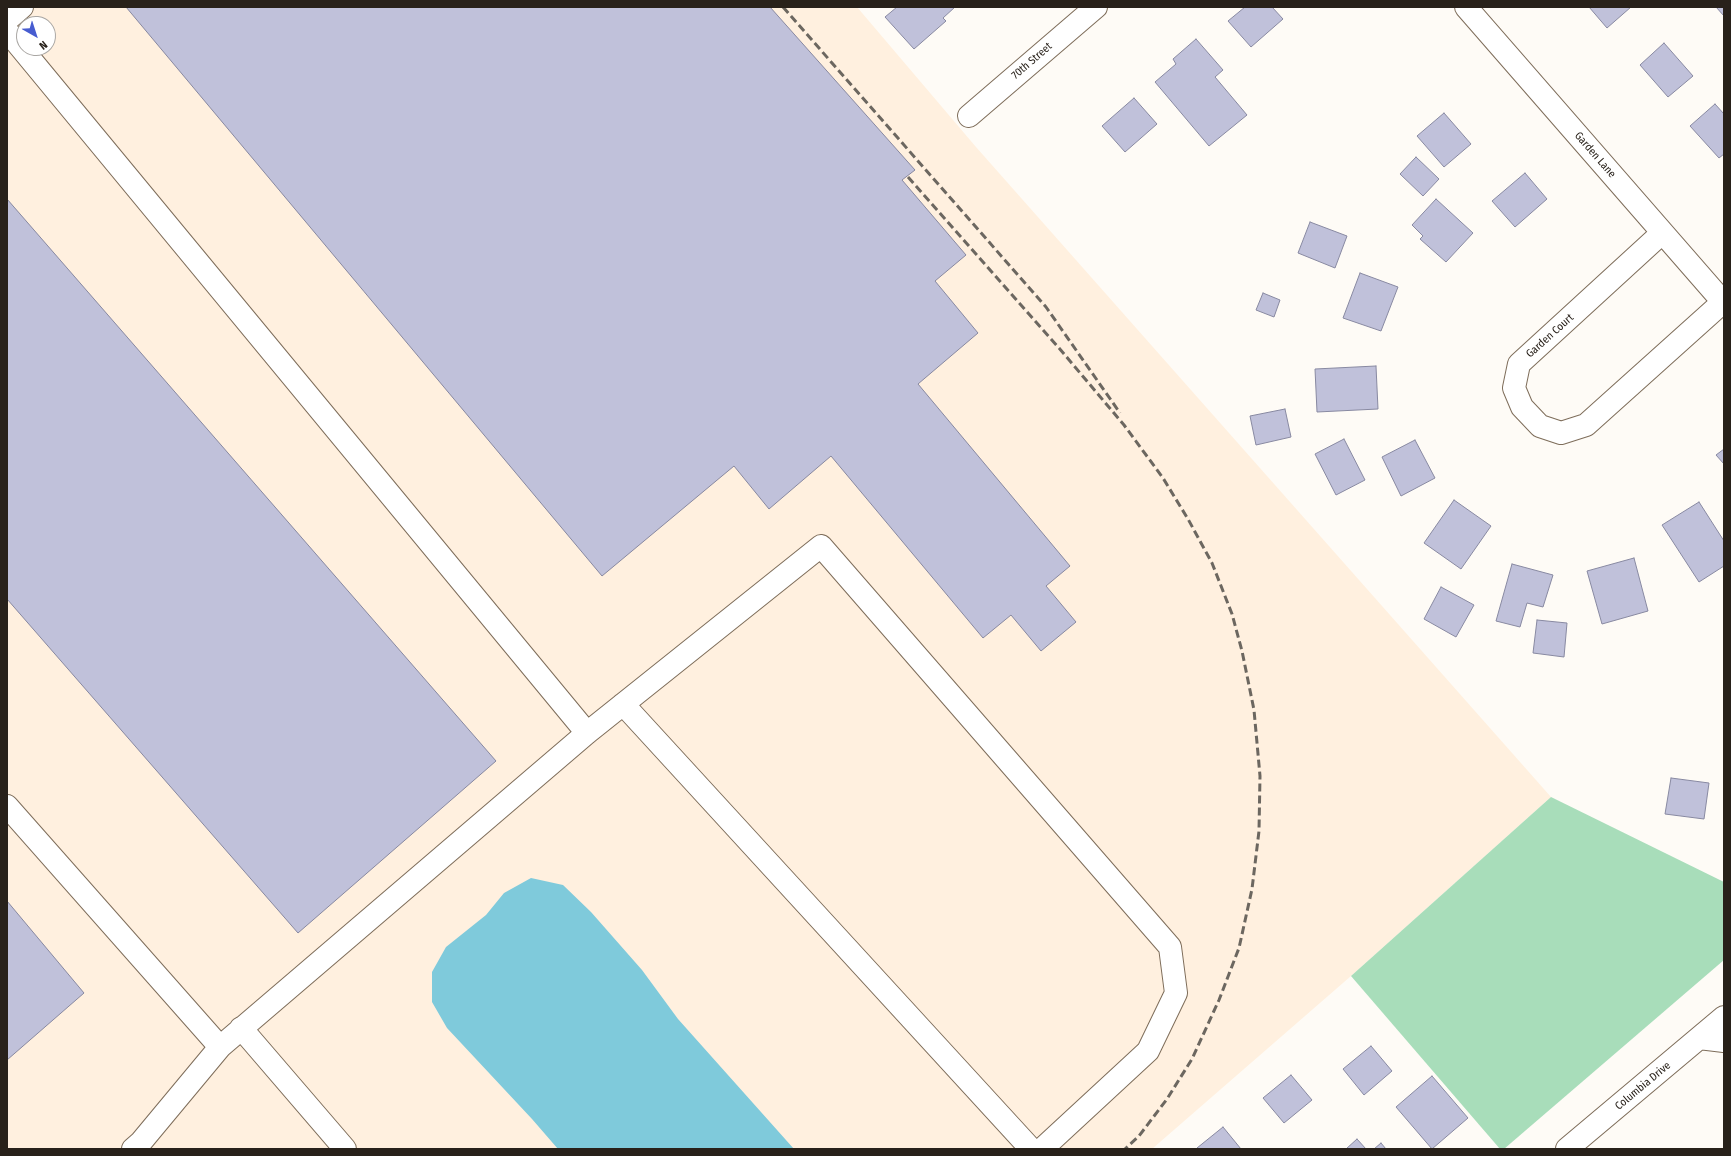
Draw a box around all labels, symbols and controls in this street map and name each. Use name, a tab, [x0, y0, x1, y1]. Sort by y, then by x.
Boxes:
north arrow	[16, 16, 56, 56]
text: N	[37, 38, 50, 52]
street label: 70th Street	[1009, 40, 1055, 82]
street label: Garden Lane	[1572, 129, 1618, 181]
street label: Garden Court	[1524, 311, 1576, 361]
street label: Columbia Drive	[1613, 1059, 1673, 1113]

